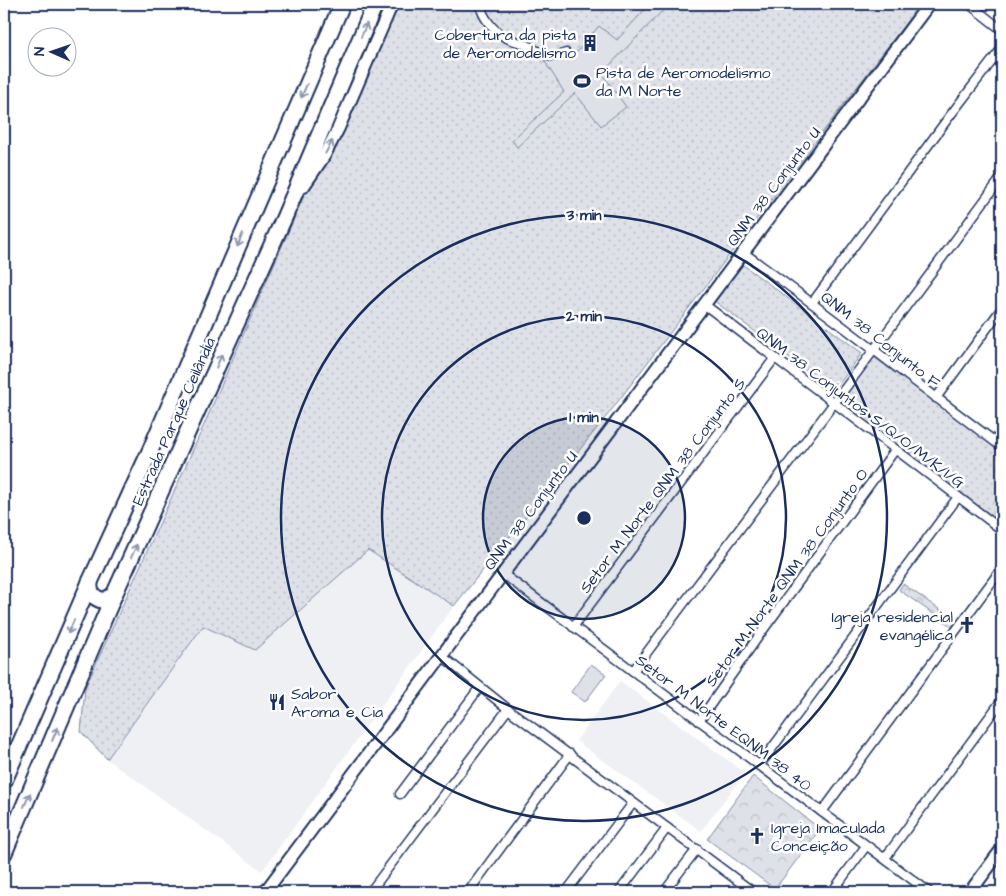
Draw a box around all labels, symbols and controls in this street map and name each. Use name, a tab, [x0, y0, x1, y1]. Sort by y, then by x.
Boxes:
one-way arrow	[360, 23, 369, 38]
place label: Cobertura da pista de Aeromodelismo	[435, 24, 576, 64]
north arrow	[28, 28, 78, 78]
building icon: Cobertura da pista de Aeromodelismo	[580, 33, 600, 53]
text: N	[30, 47, 50, 56]
place label: Pista de Aeromodelismo da M Norte	[596, 62, 770, 102]
sports icon: Pista de Aeromodelismo da M Norte	[572, 71, 592, 91]
one-way arrow	[299, 83, 309, 98]
street label: QNM 38 Conjunto U	[722, 122, 826, 251]
one-way arrow	[324, 141, 334, 155]
text: 3 min	[565, 205, 602, 226]
one-way arrow	[234, 232, 244, 247]
street label: QNM 38 Conjunto F	[816, 286, 945, 393]
text: 2 min	[565, 306, 603, 327]
street label: QNM 38 Conjuntos S/Q/O/M/K/I/G	[752, 322, 969, 494]
street label: Estrada Parque Ceilândia	[127, 334, 221, 509]
one-way arrow	[215, 354, 225, 369]
street label: Setor M Norte QNM 38 Conjunto S	[575, 374, 751, 598]
text: 1 min	[569, 407, 599, 428]
street label: QNM 38 Conjunto U	[479, 446, 583, 575]
street label: Setor M Norte QNM 38 Conjunto O	[700, 464, 874, 691]
centre of rings	[575, 509, 593, 527]
one-way arrow	[129, 544, 139, 559]
place label: Igreja residencial evangélica	[831, 606, 953, 647]
church icon: Igreja residencial evangélica	[957, 615, 977, 635]
one-way arrow	[65, 619, 75, 634]
street label: Setor M Norte EQNM 38 40	[631, 649, 816, 796]
place label: Sabor Aroma e Cia	[291, 683, 383, 723]
restaurant icon: Sabor Aroma e Cia	[267, 692, 287, 712]
one-way arrow	[51, 727, 60, 742]
one-way arrow	[23, 793, 33, 808]
place label: Igreja Imaculada Conceição	[771, 817, 885, 857]
church icon: Igreja Imaculada Conceição	[747, 826, 767, 846]

